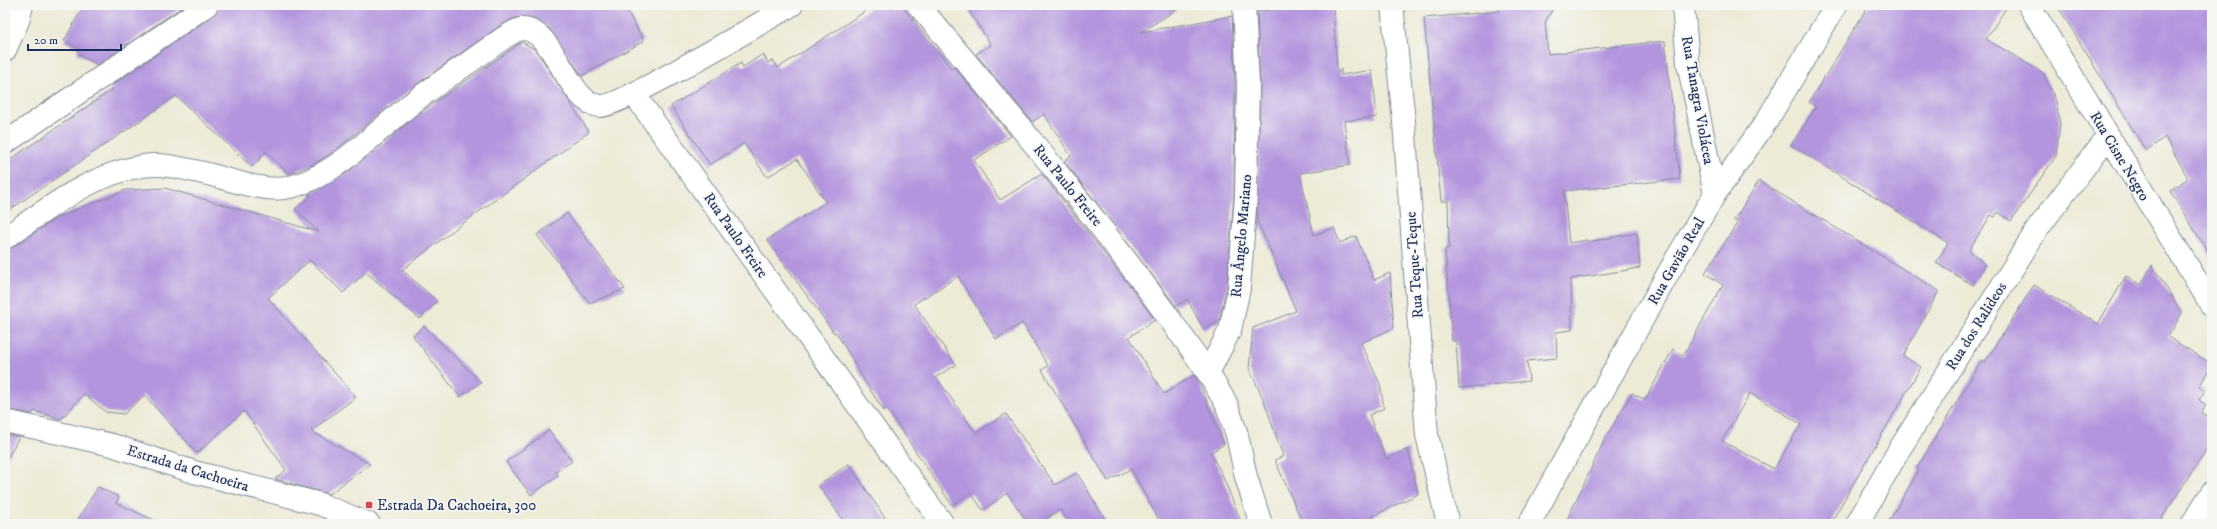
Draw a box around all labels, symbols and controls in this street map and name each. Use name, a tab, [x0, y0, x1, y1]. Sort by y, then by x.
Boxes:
scale bar	[28, 26, 121, 52]
text: 20 m	[34, 33, 58, 48]
street label: Rua Tanagra Violácea	[1677, 34, 1718, 167]
street label: Rua Cisne Negro	[2085, 108, 2154, 205]
street label: Rua Paulo Freire	[1029, 140, 1106, 230]
street label: Rua Ângelo Mariano	[1226, 174, 1256, 298]
street label: Rua Paulo Freire	[699, 189, 772, 282]
street label: Rua Teque-Teque	[1401, 211, 1428, 319]
street label: Rua Gavião Real	[1644, 214, 1709, 308]
street label: Rua dos Ralideos	[1942, 279, 2011, 374]
street label: Estrada da Cachoeira	[125, 441, 252, 496]
place label: Estrada Da Cachoeira, 300	[377, 496, 536, 515]
marker: Estrada Da Cachoeira, 300	[364, 500, 374, 510]

